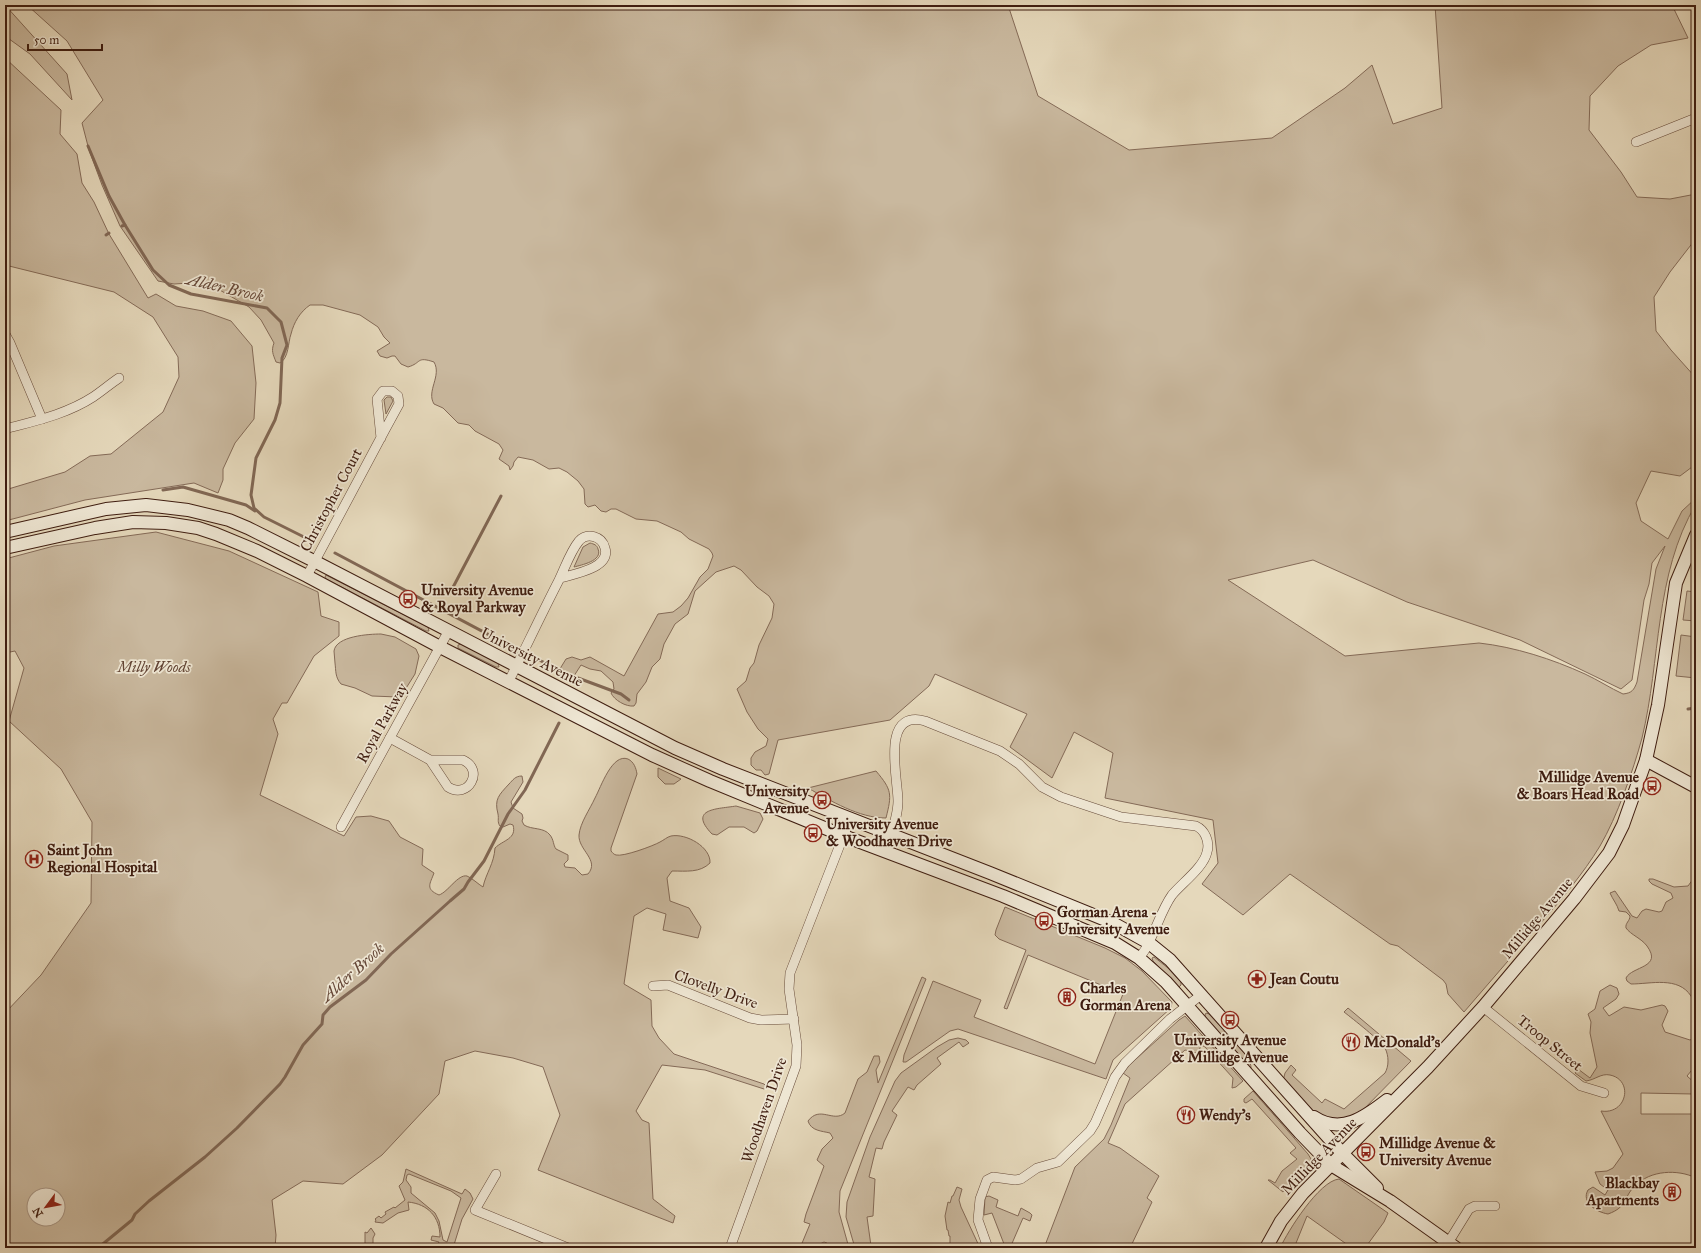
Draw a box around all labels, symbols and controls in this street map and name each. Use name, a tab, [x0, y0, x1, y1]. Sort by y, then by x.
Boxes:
scale bar	[28, 26, 102, 52]
text: 50 m	[34, 33, 59, 47]
water label: Alder Brook	[182, 269, 265, 306]
street label: Christopher Court	[296, 445, 366, 555]
place label: University Avenue & Royal Parkway	[421, 581, 534, 617]
bus stop icon: University Avenue & Royal Parkway	[398, 589, 418, 609]
street label: University Avenue	[478, 623, 586, 691]
park label: Milly Woods	[115, 658, 191, 676]
street label: Royal Parkway	[353, 679, 412, 766]
place label: Millidge Avenue & Boars Head Road	[1517, 768, 1640, 803]
bus stop icon: Millidge Avenue & Boars Head Road	[1642, 776, 1662, 796]
place label: University Avenue	[745, 782, 810, 817]
bus stop icon: University Avenue	[812, 790, 832, 810]
place label: University Avenue & Woodhaven Drive	[826, 815, 953, 850]
bus stop icon: University Avenue & Woodhaven Drive	[803, 823, 823, 843]
place label: Saint John Regional Hospital	[47, 841, 158, 877]
hospital icon: Saint John Regional Hospital	[24, 849, 44, 869]
street label: Millidge Avenue	[1498, 874, 1576, 962]
place label: Gorman Arena - University Avenue	[1057, 903, 1170, 939]
bus stop icon: Gorman Arena - University Avenue	[1034, 911, 1054, 931]
water label: Alder Brook	[315, 939, 388, 1007]
street label: Clovelly Drive	[672, 966, 760, 1012]
pharmacy icon: Jean Coutu	[1247, 969, 1267, 989]
place label: Jean Coutu	[1268, 970, 1339, 989]
place label: Charles Gorman Arena	[1080, 979, 1171, 1014]
building icon: Charles Gorman Arena	[1057, 987, 1077, 1007]
bus stop icon: University Avenue & Millidge Avenue	[1220, 1010, 1240, 1030]
street label: Troop Street	[1514, 1011, 1587, 1075]
place label: University Avenue & Millidge Avenue	[1172, 1031, 1289, 1067]
restaurant icon: McDonald's	[1341, 1032, 1361, 1052]
place label: McDonald's	[1364, 1033, 1441, 1051]
street label: Woodhaven Drive	[738, 1055, 790, 1165]
restaurant icon: Wendy's	[1176, 1105, 1196, 1125]
place label: Wendy's	[1199, 1106, 1251, 1125]
street label: Millidge Avenue	[1278, 1113, 1360, 1199]
place label: Millidge Avenue & University Avenue	[1379, 1134, 1496, 1170]
bus stop icon: Millidge Avenue & University Avenue	[1356, 1142, 1376, 1162]
place label: Blackbay Apartments	[1585, 1174, 1660, 1210]
building icon: Blackbay Apartments	[1662, 1182, 1682, 1202]
north arrow	[26, 1187, 66, 1227]
text: N	[30, 1204, 46, 1219]

